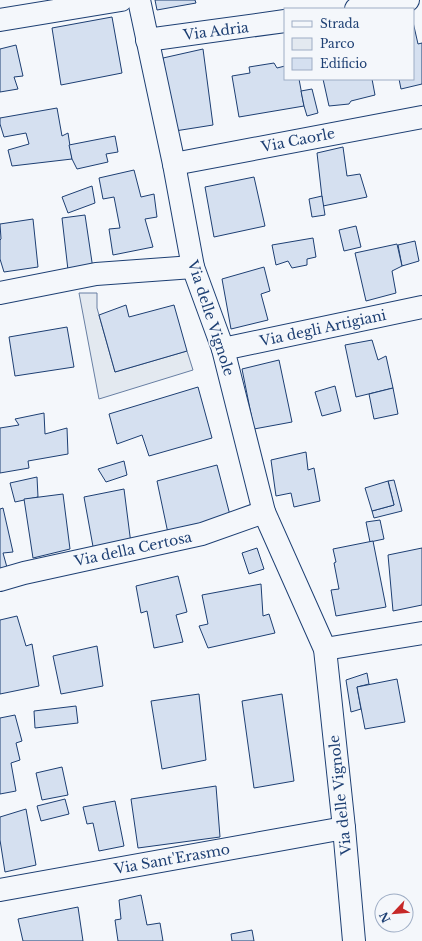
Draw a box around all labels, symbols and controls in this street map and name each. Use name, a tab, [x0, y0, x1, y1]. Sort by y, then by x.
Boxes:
legend	[284, 8, 414, 80]
text: Strada	[320, 16, 360, 31]
street label: Via Adria	[181, 18, 250, 44]
text: Parco	[320, 36, 355, 51]
text: Edificio	[320, 56, 367, 71]
street label: Via Caorle	[259, 124, 336, 156]
street label: Via delle Vignole	[183, 257, 238, 378]
street label: Via degli Artigiani	[257, 306, 388, 350]
street label: Via della Certosa	[71, 528, 194, 570]
street label: Via delle Vignole	[325, 734, 355, 857]
street label: Via Sant'Erasmo	[112, 840, 231, 878]
north arrow	[374, 893, 414, 933]
text: N	[376, 909, 394, 925]

